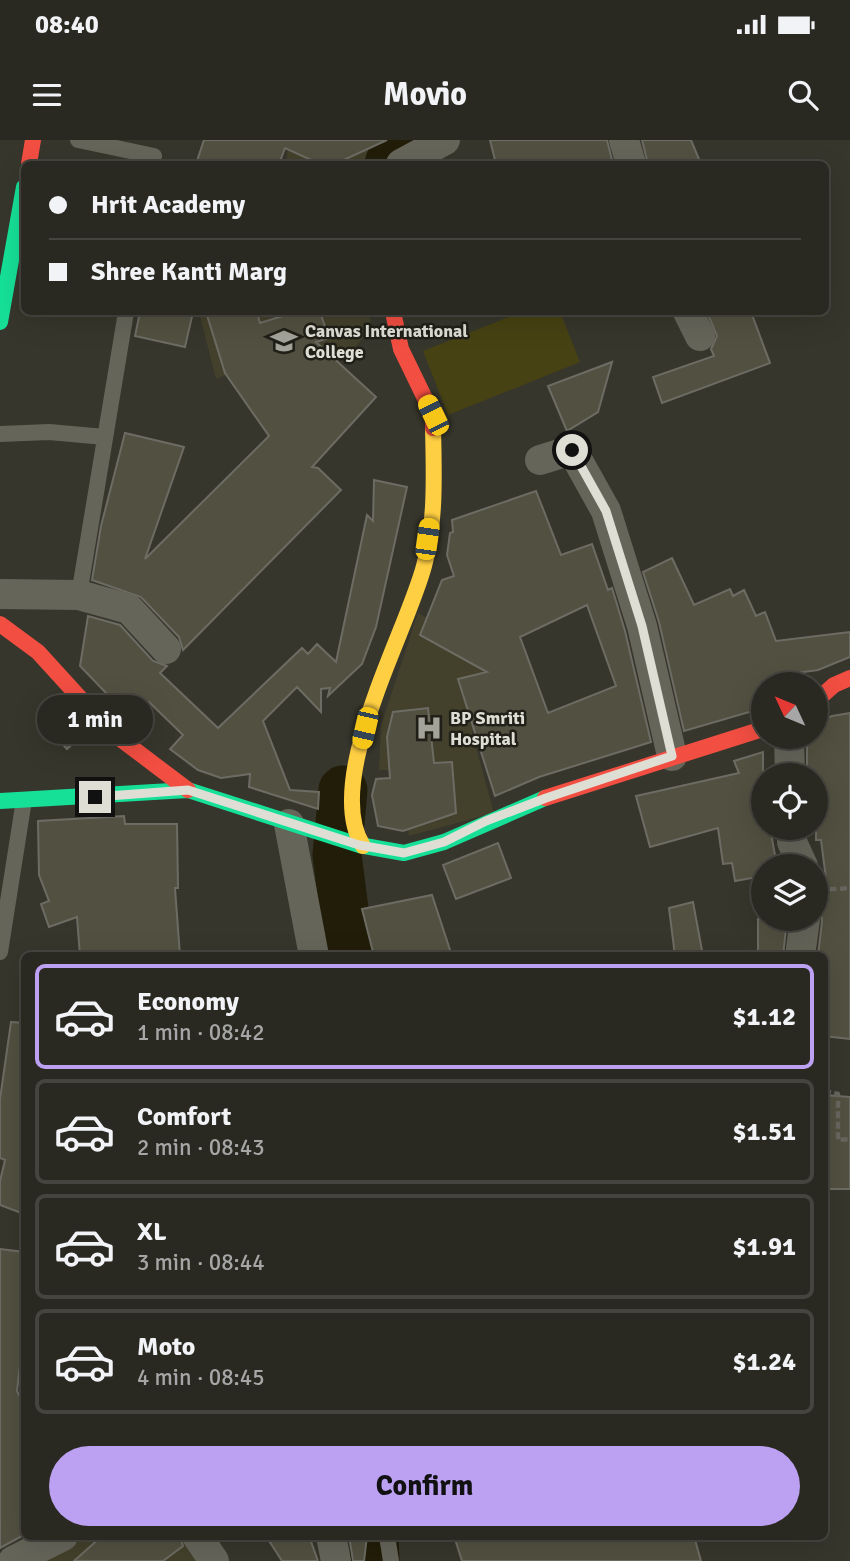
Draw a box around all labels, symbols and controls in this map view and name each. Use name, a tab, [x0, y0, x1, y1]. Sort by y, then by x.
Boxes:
text: 08:40	[35, 9, 99, 41]
text: Movio	[383, 75, 467, 114]
icon: menu	[28, 76, 66, 114]
icon: search	[784, 76, 822, 114]
text: Hrit Academy	[91, 189, 245, 221]
text: Shree Kanti Marg	[91, 256, 287, 288]
place label: Canvas International College	[305, 320, 468, 363]
school or university icon: Canvas International College	[269, 326, 299, 356]
car	[415, 392, 452, 438]
route start	[556, 434, 588, 466]
car	[414, 517, 441, 561]
north arrow	[751, 672, 828, 749]
map controls	[751, 672, 828, 931]
callout: 1 min	[37, 696, 153, 744]
text: 1 min	[67, 705, 123, 734]
car	[351, 705, 380, 751]
place label: BP Smriti Hospital	[450, 707, 525, 750]
hospital icon: BP Smriti Hospital	[414, 713, 444, 743]
button: locate	[751, 763, 828, 840]
route end	[79, 781, 111, 813]
button: layers	[751, 854, 828, 931]
icon: car	[53, 985, 116, 1048]
text: Economy	[137, 986, 239, 1018]
text: $1.12	[732, 1001, 796, 1033]
text: 1 min · 08:42	[137, 1018, 265, 1047]
icon: car	[53, 1100, 116, 1163]
text: Comfort	[137, 1101, 231, 1133]
text: $1.51	[732, 1116, 796, 1148]
text: 2 min · 08:43	[137, 1133, 265, 1162]
icon: car	[53, 1215, 116, 1278]
text: XL	[137, 1216, 167, 1248]
text: $1.91	[732, 1231, 796, 1263]
text: 3 min · 08:44	[137, 1248, 265, 1277]
icon: car	[53, 1330, 116, 1393]
text: Moto	[137, 1331, 195, 1363]
text: $1.24	[732, 1346, 796, 1378]
text: 4 min · 08:45	[137, 1363, 265, 1392]
button: Confirm	[49, 1446, 800, 1526]

